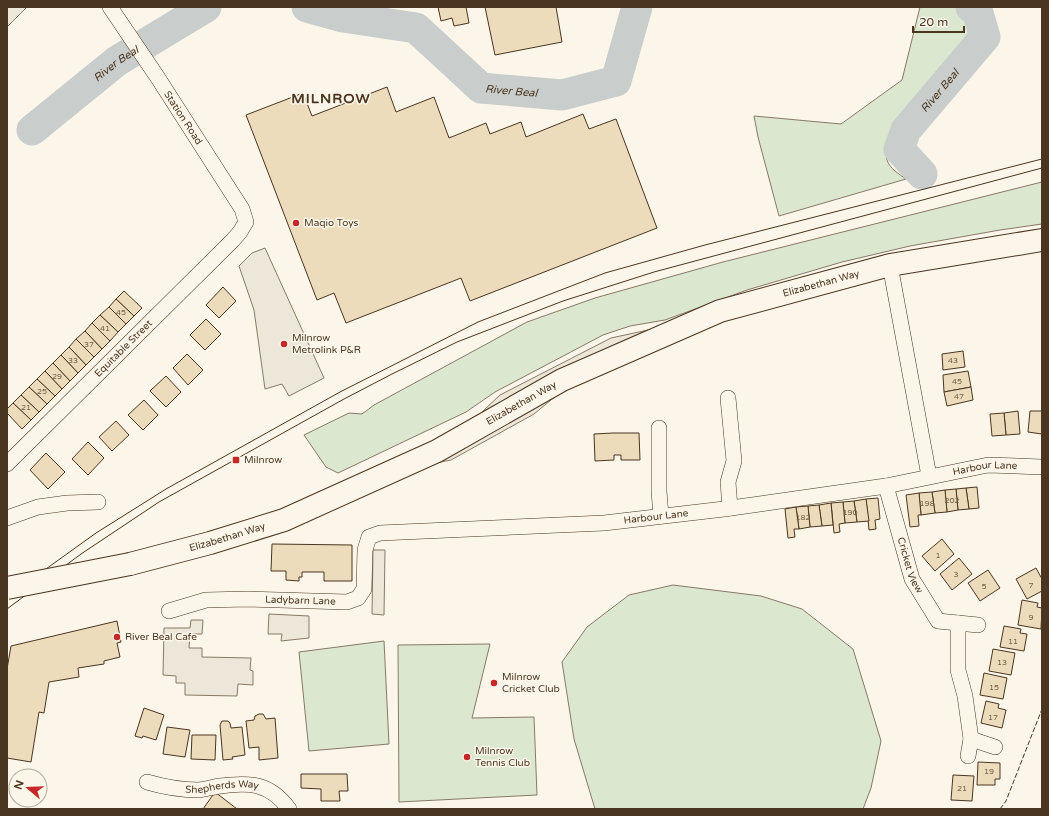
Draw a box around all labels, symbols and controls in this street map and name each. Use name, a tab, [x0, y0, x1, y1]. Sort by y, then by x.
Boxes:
scale bar	[913, 8, 964, 34]
text: 20 m	[919, 15, 948, 29]
water label: River Beal	[91, 42, 142, 84]
water label: River Beal	[918, 65, 962, 115]
water label: River Beal	[485, 82, 539, 99]
street label: Station Road	[161, 89, 205, 147]
district label: MILNROW	[291, 90, 371, 107]
place label: Maqio Toys	[304, 217, 359, 229]
marker: Maqio Toys	[291, 218, 301, 228]
street label: Elizabethan Way	[782, 267, 861, 300]
house number: 45	[116, 308, 126, 317]
street label: Equitable Street	[92, 317, 155, 380]
house number: 41	[100, 324, 110, 333]
place label: Milnrow Metrolink P&R	[292, 332, 361, 356]
marker: Milnrow Metrolink P&R	[279, 339, 289, 349]
house number: 37	[84, 340, 94, 349]
house number: 33	[68, 356, 78, 365]
house number: 43	[948, 356, 958, 365]
house number: 29	[52, 372, 62, 381]
house number: 45	[952, 377, 962, 386]
street label: Elizabethan Way	[484, 378, 559, 428]
house number: 25	[37, 387, 47, 396]
house number: 47	[954, 392, 964, 401]
house number: 21	[21, 403, 31, 412]
place label: Milnrow	[244, 454, 282, 466]
marker: Milnrow	[231, 455, 241, 465]
street label: Harbour Lane	[952, 459, 1018, 478]
house number: 202	[944, 496, 960, 505]
house number: 198	[919, 499, 935, 508]
street label: Harbour Lane	[623, 507, 689, 527]
house number: 190	[842, 508, 858, 517]
house number: 182	[795, 513, 811, 522]
street label: Elizabethan Way	[188, 520, 267, 554]
street label: Cricket View	[895, 536, 926, 596]
house number: 1	[935, 551, 941, 560]
house number: 3	[953, 570, 959, 579]
house number: 7	[1028, 581, 1034, 590]
house number: 5	[981, 582, 987, 591]
street label: Ladybarn Lane	[265, 594, 336, 608]
house number: 9	[1028, 613, 1034, 622]
place label: River Beal Cafe	[125, 631, 197, 643]
marker: River Beal Cafe	[112, 632, 122, 642]
house number: 11	[1008, 637, 1018, 646]
house number: 13	[997, 658, 1007, 667]
place label: Milnrow Cricket Club	[502, 671, 560, 695]
marker: Milnrow Cricket Club	[489, 678, 499, 688]
house number: 15	[989, 683, 999, 692]
house number: 17	[988, 713, 998, 722]
place label: Milnrow Tennis Club	[475, 745, 530, 769]
marker: Milnrow Tennis Club	[462, 752, 472, 762]
house number: 19	[984, 767, 994, 776]
north arrow	[8, 768, 48, 808]
street label: Shepherds Way	[185, 778, 261, 796]
text: N	[11, 779, 27, 791]
house number: 21	[957, 784, 967, 793]

